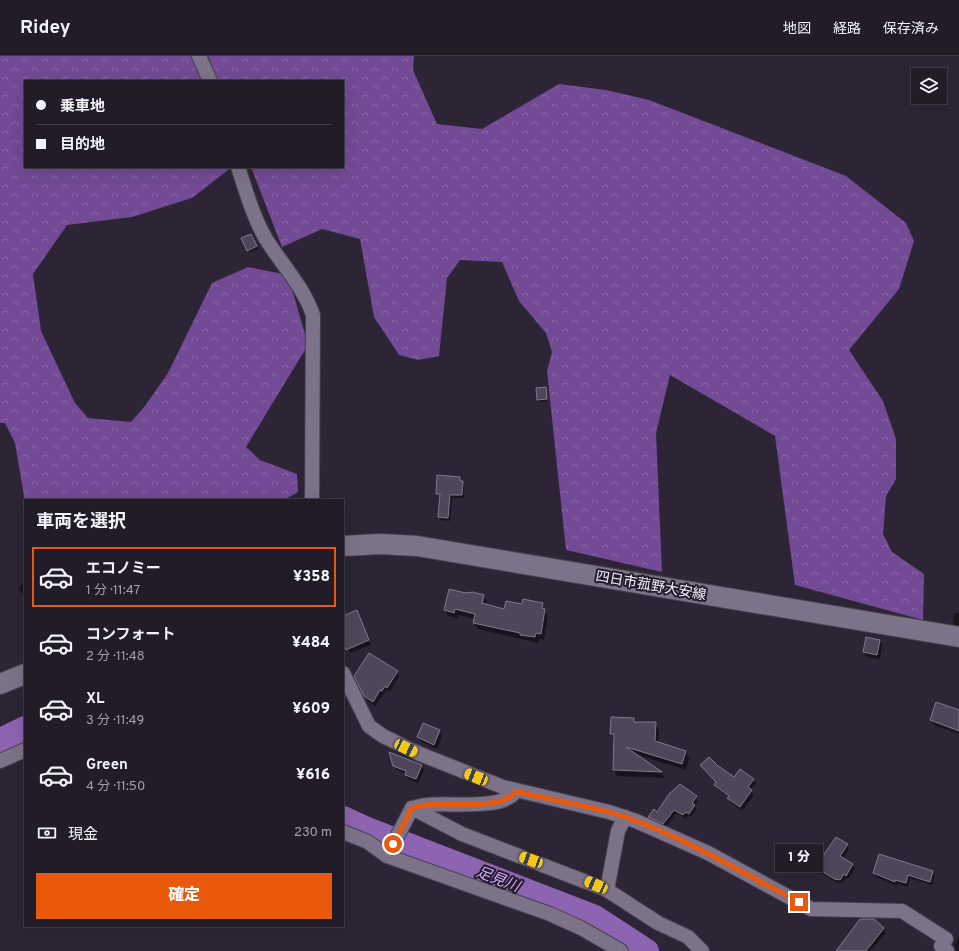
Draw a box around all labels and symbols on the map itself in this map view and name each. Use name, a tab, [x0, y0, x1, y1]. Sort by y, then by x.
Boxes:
street label: 四日市菰野大安線	[594, 568, 707, 605]
car	[393, 737, 419, 759]
car	[463, 767, 489, 787]
route start	[384, 835, 402, 853]
callout: 1 分	[775, 844, 823, 872]
car	[518, 850, 544, 870]
water label: 足見川	[473, 863, 524, 898]
car	[583, 875, 609, 895]
route end	[790, 893, 808, 911]

